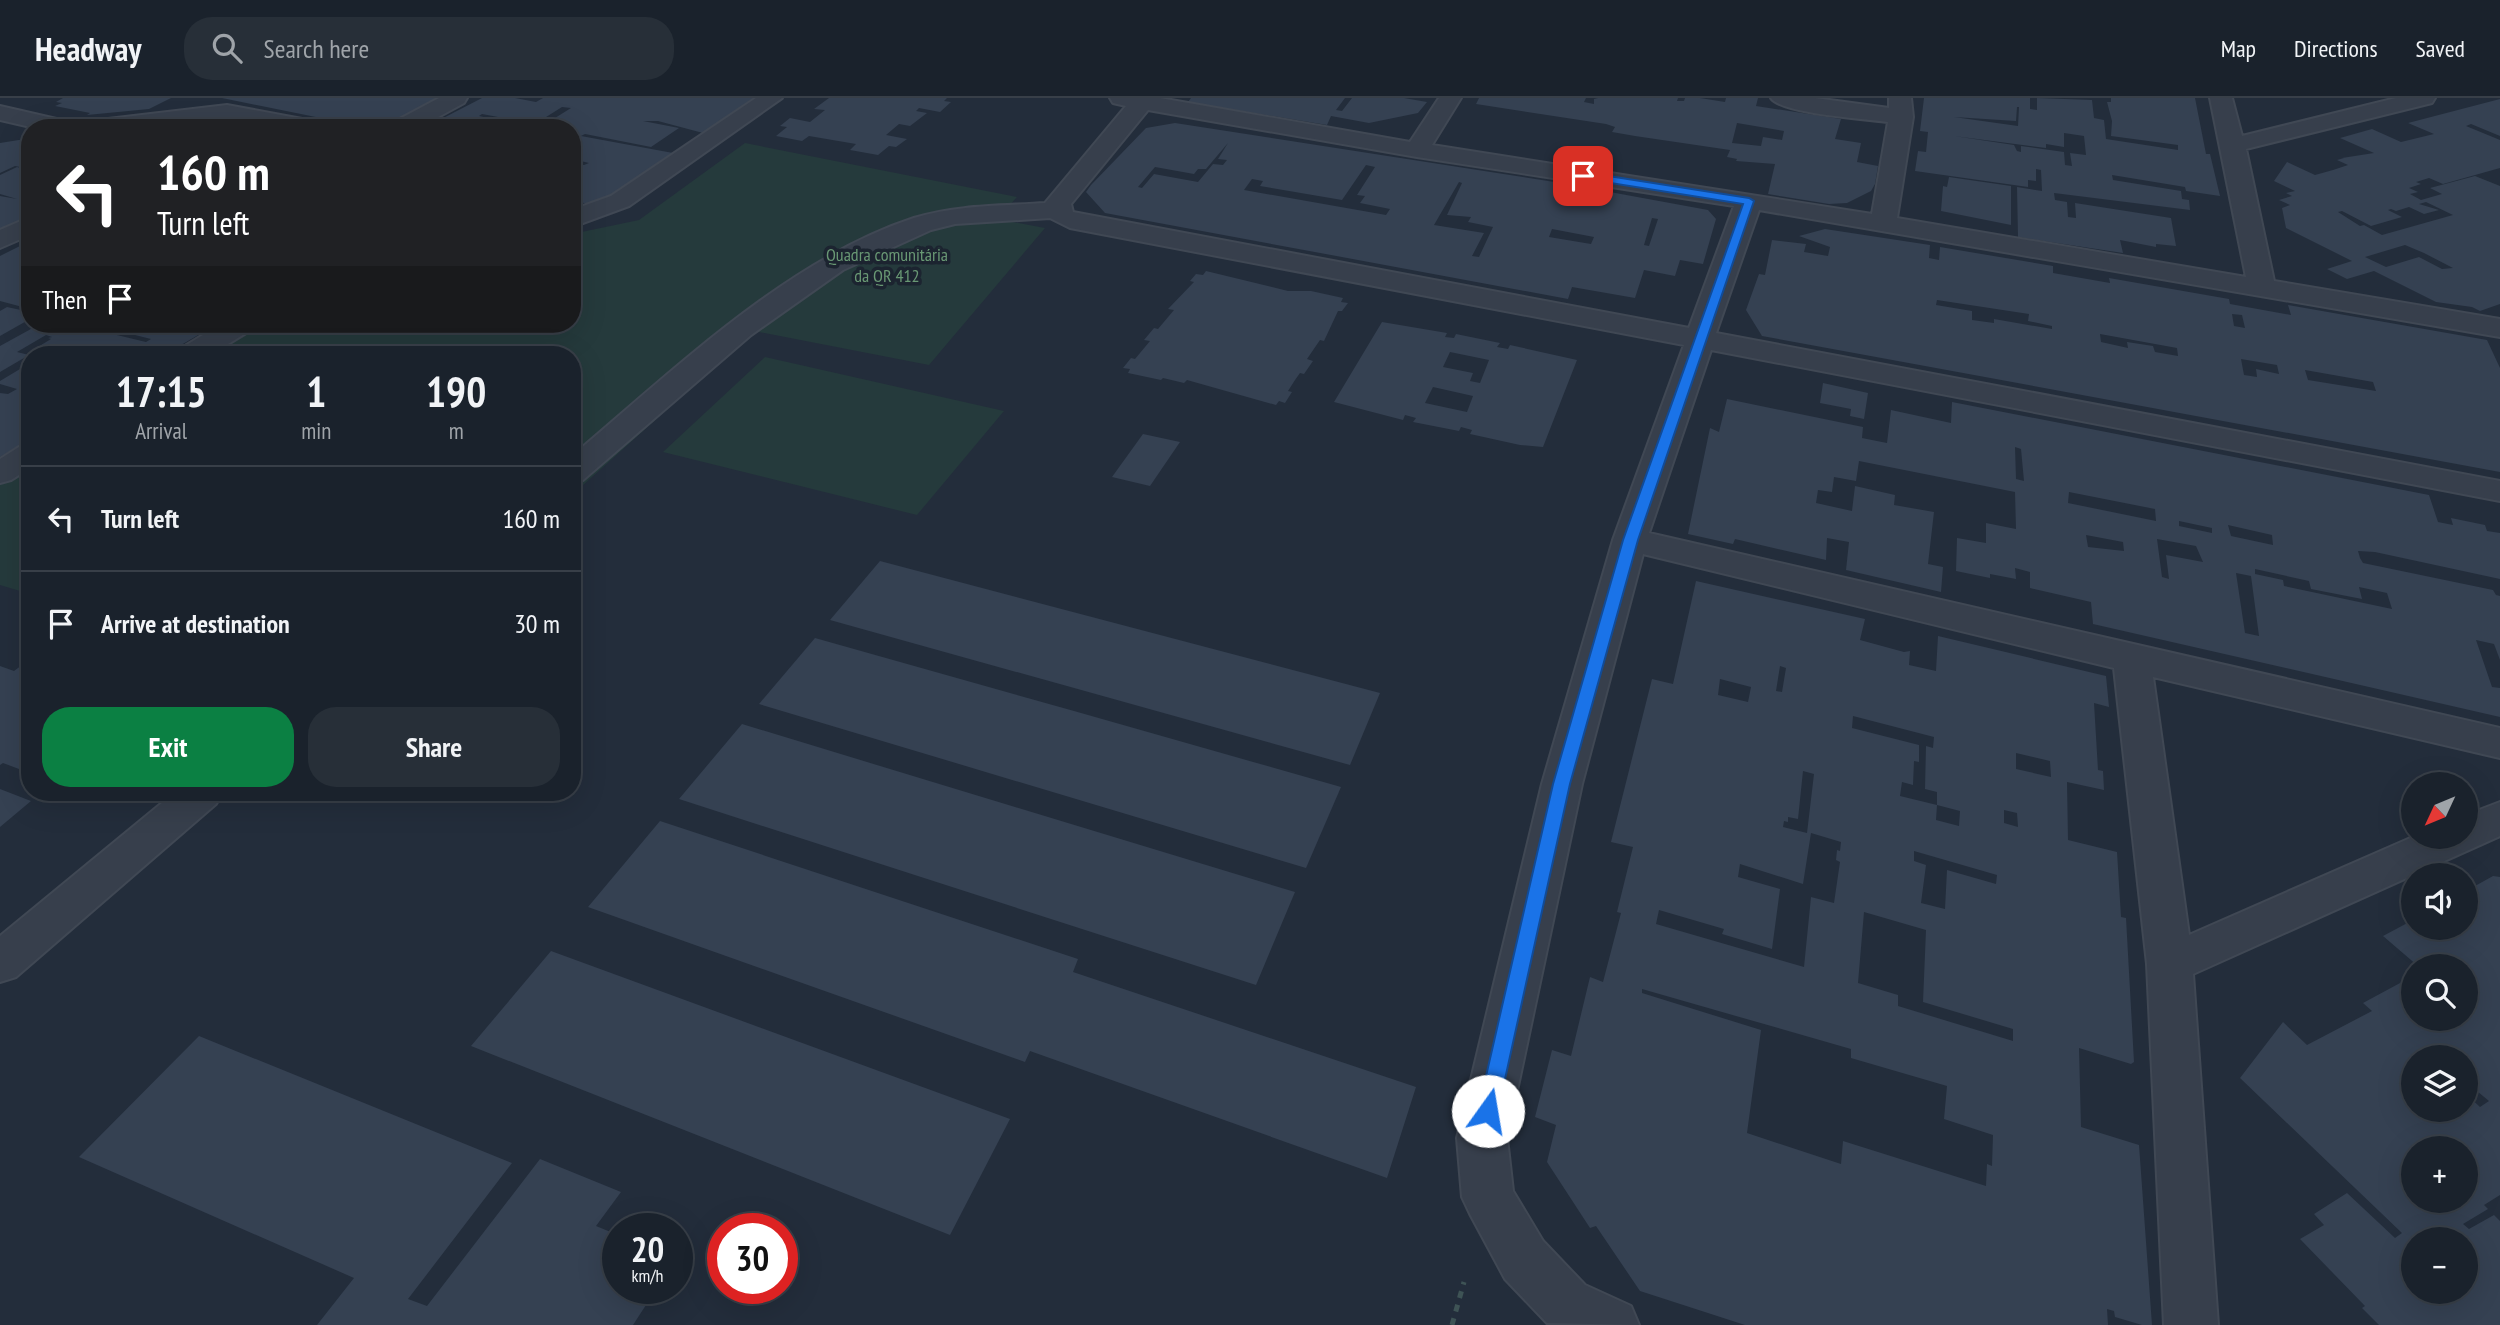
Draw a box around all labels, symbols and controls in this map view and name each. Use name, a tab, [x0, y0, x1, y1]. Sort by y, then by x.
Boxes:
search box	[184, 17, 674, 80]
text: Headway	[35, 27, 142, 70]
icon: search	[208, 29, 246, 67]
text: Search here	[264, 32, 369, 65]
text: Map	[2221, 33, 2256, 64]
text: Directions	[2294, 33, 2378, 64]
text: Saved	[2416, 33, 2465, 64]
text: 160 m	[157, 140, 270, 204]
pin	[1553, 146, 1613, 206]
icon: left	[42, 147, 133, 238]
icon: arrive	[1564, 157, 1602, 195]
text: Turn left	[157, 202, 249, 244]
park label: Quadra comunitária da QR 412	[826, 243, 948, 287]
icon: arrive	[101, 280, 139, 318]
text: Then	[42, 283, 87, 316]
text: 17:15	[116, 364, 207, 419]
text: 1	[306, 364, 326, 419]
text: 190	[426, 364, 486, 419]
text: Arrival	[135, 416, 187, 445]
text: min	[301, 416, 331, 445]
text: m	[449, 416, 464, 445]
icon: left	[42, 500, 80, 538]
text: Turn left	[101, 502, 179, 535]
text: 160 m	[502, 502, 560, 535]
icon: arrive	[42, 605, 80, 643]
text: Arrive at destination	[101, 607, 290, 640]
text: 30 m	[514, 607, 560, 640]
button: Exit	[42, 707, 294, 787]
button: Share	[308, 707, 560, 787]
north arrow	[2401, 772, 2478, 849]
map controls	[2401, 772, 2478, 1304]
button: sound	[2401, 863, 2478, 940]
button: search	[2401, 954, 2478, 1031]
button: layers	[2401, 1045, 2478, 1122]
position arrow	[1451, 1074, 1525, 1148]
button: +	[2401, 1136, 2478, 1213]
speed limit sign: 30	[707, 1213, 798, 1304]
text: 20	[631, 1226, 664, 1272]
button: −	[2401, 1227, 2478, 1304]
text: km/h	[632, 1264, 663, 1287]

